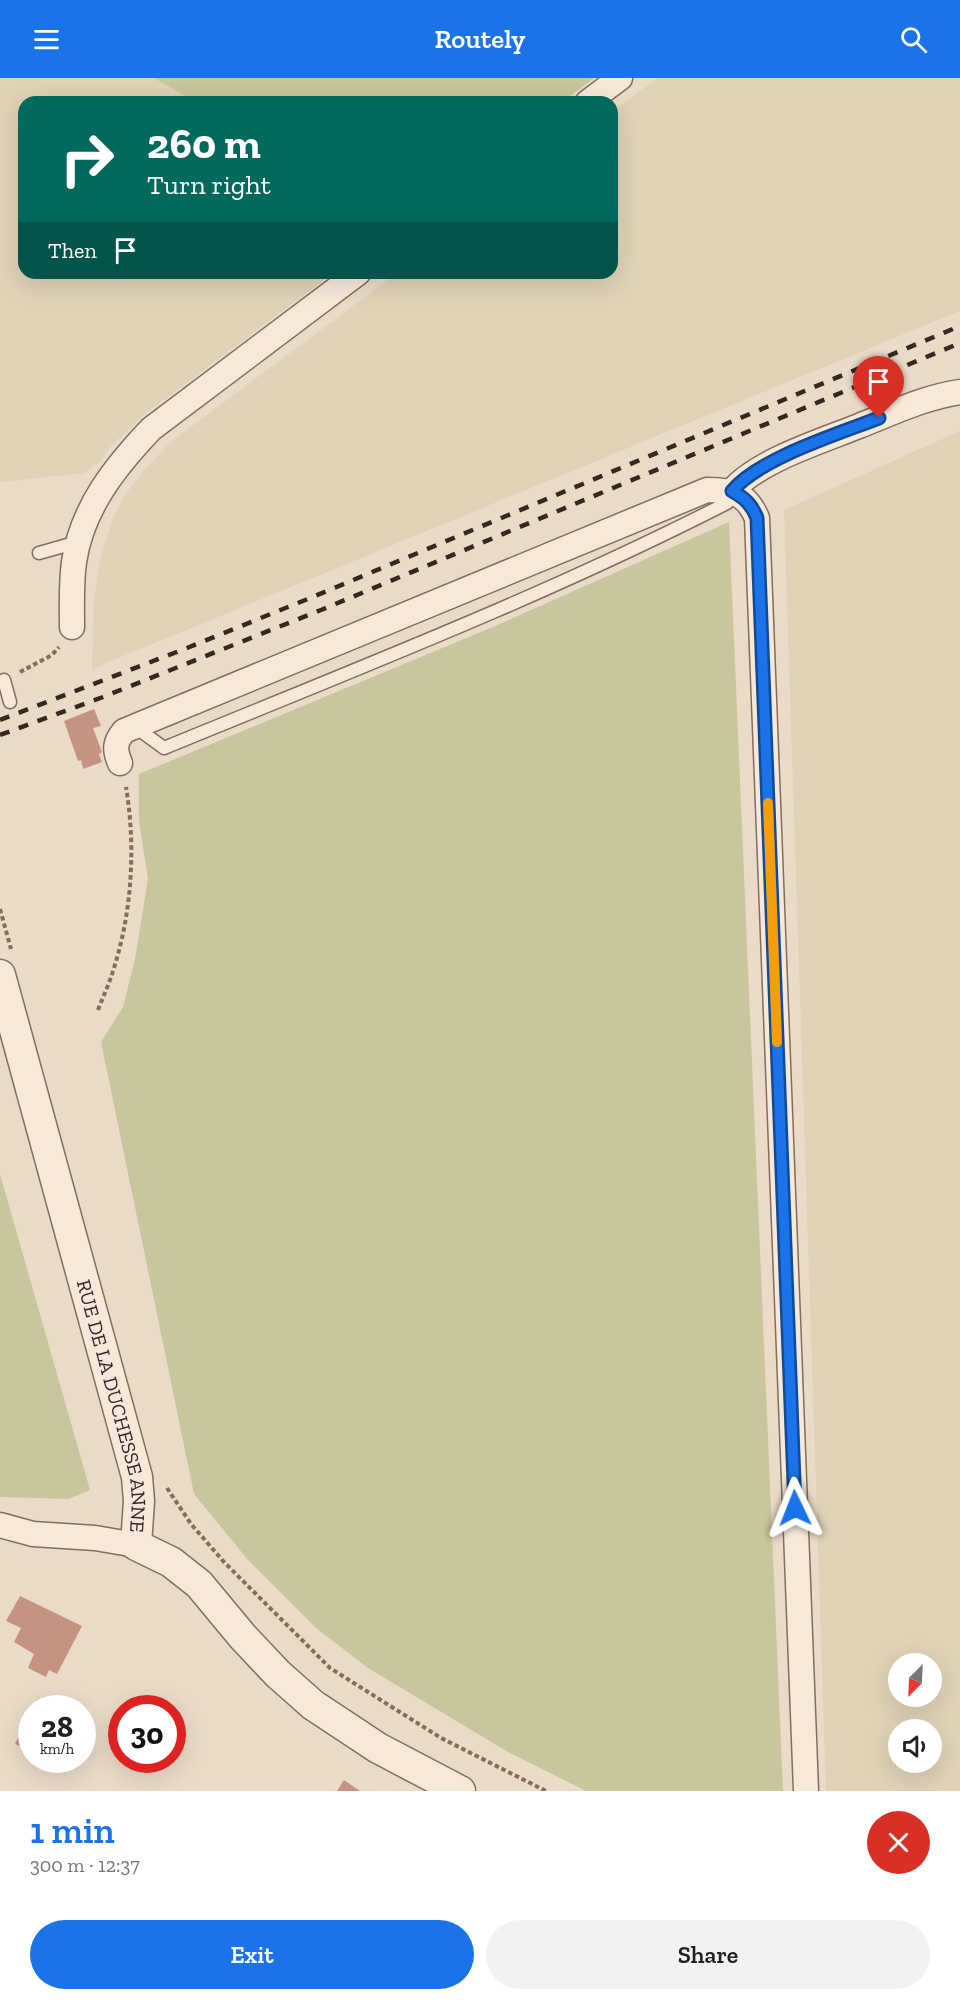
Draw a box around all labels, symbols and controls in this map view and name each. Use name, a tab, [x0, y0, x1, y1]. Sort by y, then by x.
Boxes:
icon: menu	[30, 23, 63, 56]
text: Routely	[435, 23, 525, 55]
icon: search	[897, 23, 930, 56]
text: 260 m	[147, 118, 261, 169]
icon: right	[48, 120, 126, 198]
text: Turn right	[147, 169, 271, 201]
icon: arrive	[109, 234, 142, 267]
text: Then	[48, 237, 97, 264]
pin	[853, 356, 904, 418]
icon: arrive	[862, 365, 895, 398]
street label: RUE DE LA DUCHESSE ANNE	[72, 1277, 151, 1533]
position arrow	[763, 1476, 827, 1540]
north arrow	[888, 1653, 942, 1707]
map controls	[888, 1653, 942, 1773]
speed limit sign: 30	[108, 1695, 186, 1773]
text: 28	[41, 1709, 73, 1745]
button: sound	[888, 1719, 942, 1773]
text: km/h	[40, 1740, 74, 1758]
text: 1 min	[30, 1809, 115, 1852]
button: close	[867, 1811, 930, 1874]
text: 300 m · 12:37	[30, 1853, 140, 1877]
button: Exit	[30, 1920, 474, 1989]
button: Share	[486, 1920, 930, 1989]

